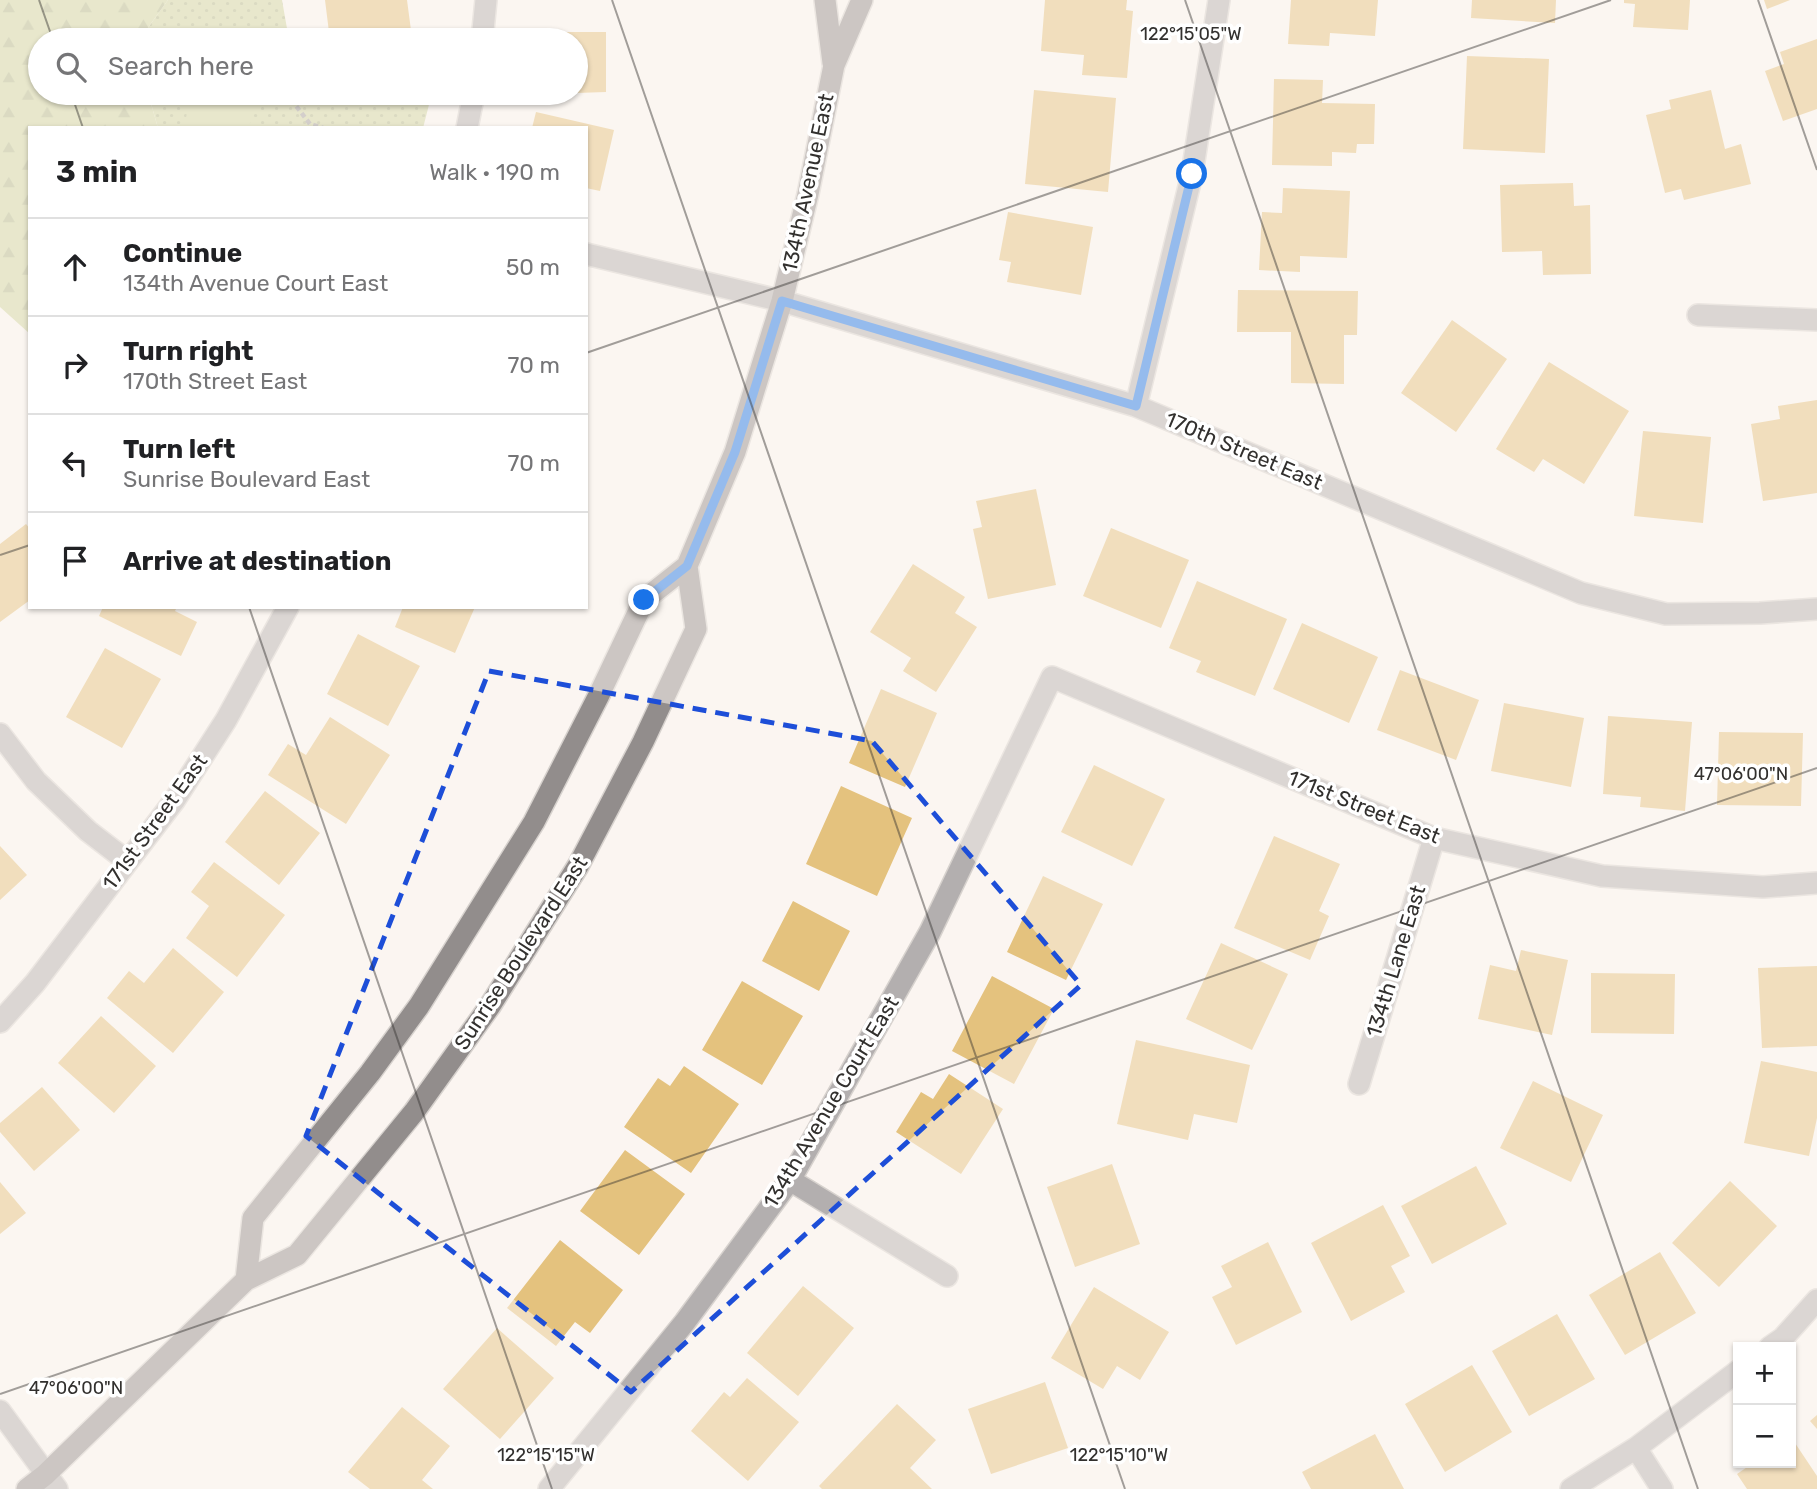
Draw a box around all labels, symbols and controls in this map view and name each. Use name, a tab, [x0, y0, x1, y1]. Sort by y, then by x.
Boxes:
text: 122°15'05"W	[1140, 23, 1242, 45]
search box	[28, 28, 588, 105]
icon: search	[52, 48, 90, 86]
text: Search here	[108, 51, 254, 82]
street label: 134th Avenue East	[776, 91, 839, 275]
text: 3 min	[56, 154, 138, 190]
text: Walk · 190 m	[429, 158, 560, 186]
route start	[1176, 158, 1207, 189]
text: Continue	[123, 238, 242, 269]
icon: ahead	[56, 248, 94, 286]
text: 50 m	[506, 253, 560, 281]
text: 134th Avenue Court East	[123, 269, 388, 297]
text: Turn right	[123, 336, 253, 367]
icon: right	[56, 346, 94, 384]
text: 70 m	[508, 351, 560, 379]
text: 170th Street East	[123, 367, 307, 395]
street label: 170th Street East	[1162, 406, 1327, 495]
text: Turn left	[123, 434, 235, 465]
icon: left	[56, 444, 94, 482]
text: 70 m	[508, 449, 560, 477]
text: Sunrise Boulevard East	[123, 465, 370, 493]
icon: arrive	[56, 542, 94, 580]
text: Arrive at destination	[123, 546, 391, 577]
route end	[628, 584, 659, 615]
street label: 171st Street East	[97, 749, 212, 895]
text: 47°06'00"N	[1694, 763, 1788, 785]
street label: 171st Street East	[1284, 765, 1444, 848]
street label: Sunrise Boulevard East	[449, 851, 593, 1054]
street label: 134th Lane East	[1361, 882, 1430, 1040]
street label: 134th Avenue Court East	[757, 992, 904, 1212]
map controls	[1733, 1342, 1796, 1468]
button: +	[1733, 1342, 1796, 1405]
text: 47°06'00"N	[29, 1377, 123, 1399]
button: −	[1733, 1405, 1796, 1468]
text: 122°15'15"W	[497, 1444, 595, 1466]
text: 122°15'10"W	[1070, 1444, 1168, 1466]

